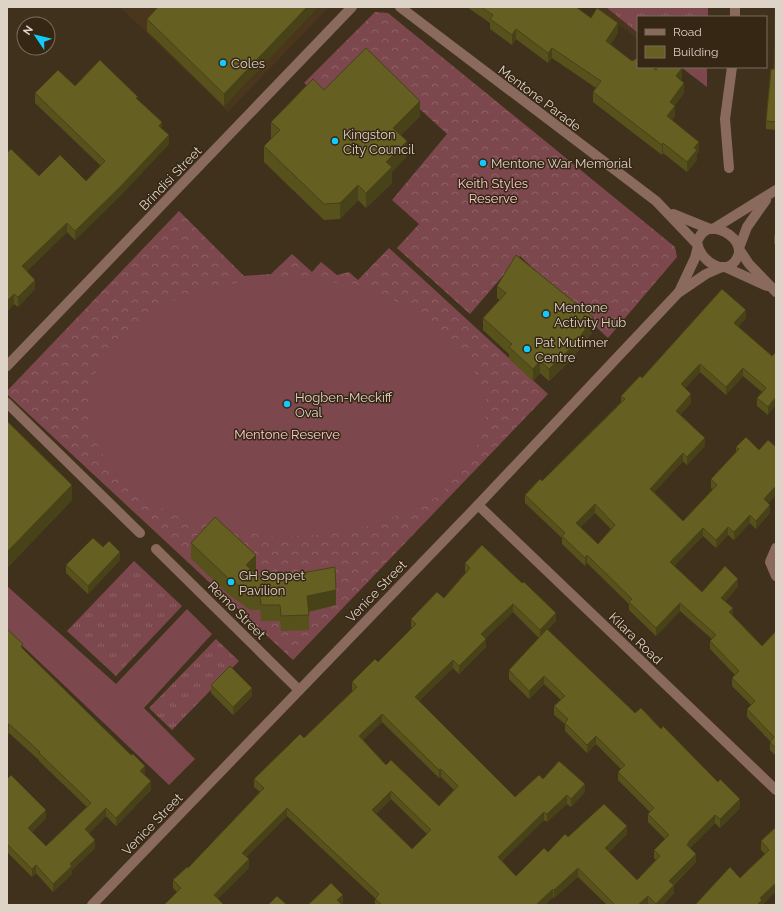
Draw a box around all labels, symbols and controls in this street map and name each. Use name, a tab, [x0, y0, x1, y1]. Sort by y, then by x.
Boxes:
north arrow	[16, 16, 56, 56]
legend	[637, 16, 767, 68]
text: N	[20, 23, 36, 38]
text: Road	[673, 25, 702, 39]
text: Building	[673, 45, 719, 59]
place label: Coles	[231, 56, 265, 71]
marker: Coles	[218, 58, 228, 68]
street label: Mentone Parade	[496, 63, 584, 135]
place label: Kingston City Council	[343, 127, 415, 157]
marker: Kingston City Council	[330, 136, 340, 146]
street label: Brindisi Street	[136, 143, 205, 213]
place label: Mentone War Memorial	[491, 156, 632, 171]
marker: Mentone War Memorial	[478, 158, 488, 168]
park label: Keith Styles Reserve	[458, 176, 528, 206]
place label: Mentone Activity Hub	[554, 300, 626, 330]
marker: Mentone Activity Hub	[541, 309, 551, 319]
place label: Pat Mutimer Centre	[535, 335, 609, 365]
marker: Pat Mutimer Centre	[522, 344, 532, 354]
place label: Hogben-Meckiff Oval	[295, 390, 393, 420]
marker: Hogben-Meckiff Oval	[282, 399, 292, 409]
park label: Mentone Reserve	[234, 427, 340, 442]
street label: Venice Street	[343, 557, 410, 625]
place label: GH Soppet Pavilion	[239, 568, 305, 598]
marker: GH Soppet Pavilion	[226, 577, 236, 587]
street label: Remo Street	[205, 579, 269, 643]
street label: Kilara Road	[606, 609, 665, 667]
street label: Venice Street	[119, 790, 186, 858]

